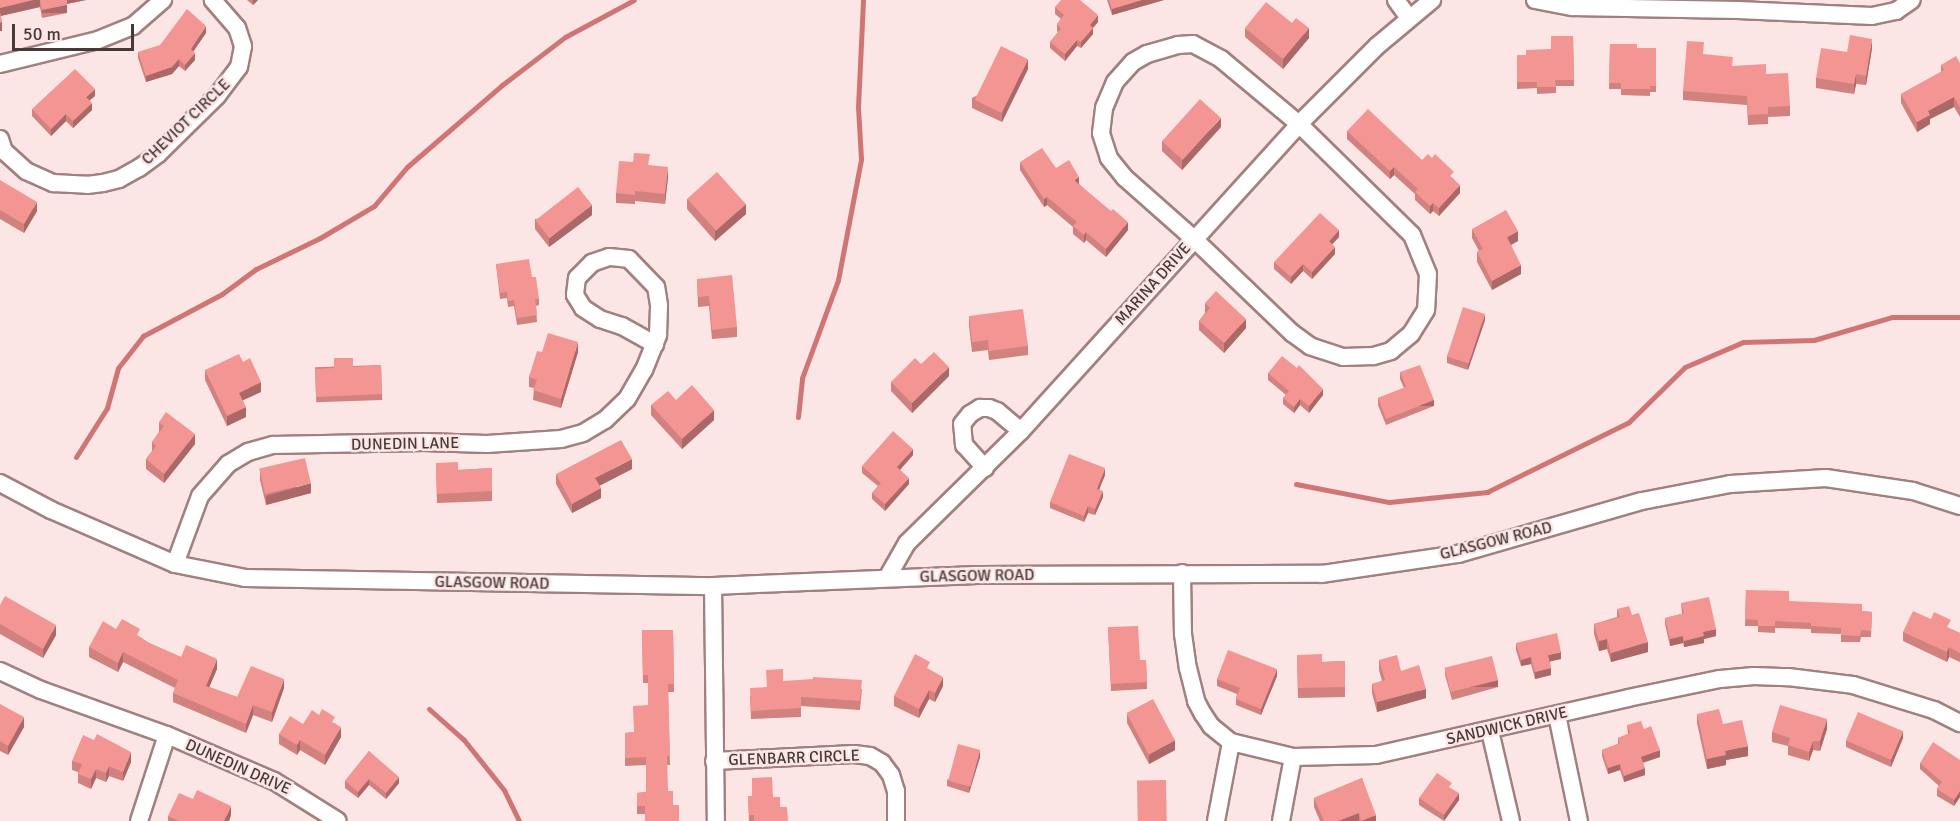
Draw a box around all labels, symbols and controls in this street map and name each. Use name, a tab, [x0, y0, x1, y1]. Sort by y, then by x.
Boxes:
scale bar	[15, 12, 136, 50]
text: 50 m	[23, 23, 61, 45]
street label: CHEVIOT CIRCLE	[138, 75, 234, 169]
street label: MARINA DRIVE	[1111, 239, 1195, 329]
street label: DUNEDIN LANE	[351, 433, 459, 455]
street label: GLASGOW ROAD	[1438, 518, 1554, 564]
street label: GLASGOW ROAD	[919, 565, 1035, 587]
street label: GLASGOW ROAD	[434, 572, 550, 594]
street label: SANDWICK DRIVE	[1445, 703, 1569, 749]
street label: DUNEDIN DRIVE	[182, 735, 294, 799]
street label: GLENBARR CIRCLE	[728, 746, 860, 770]

